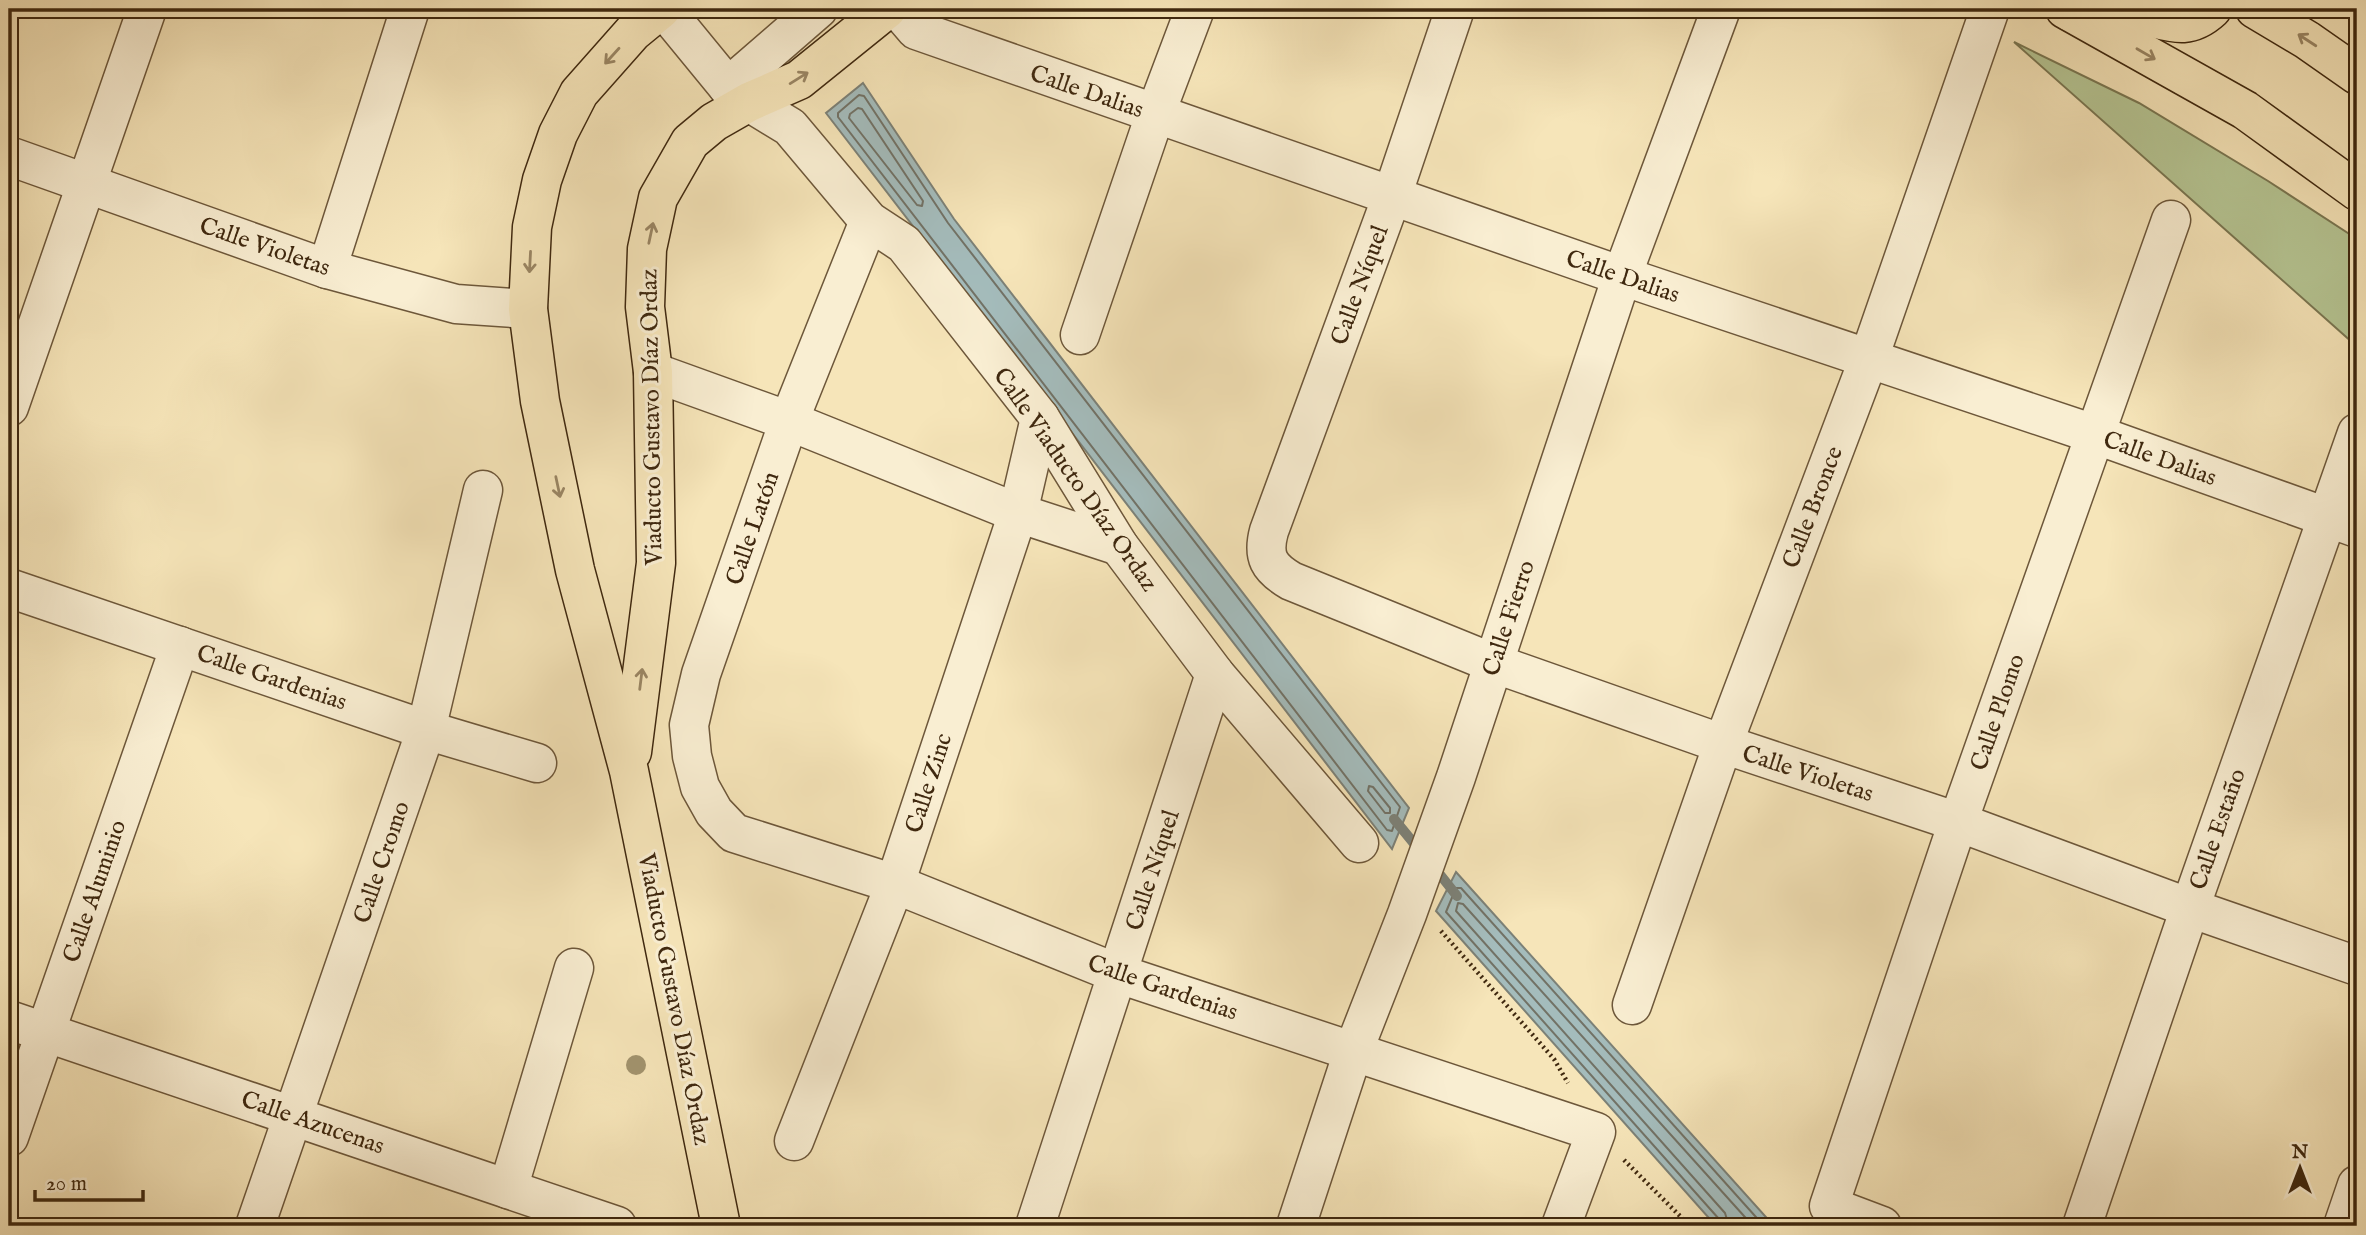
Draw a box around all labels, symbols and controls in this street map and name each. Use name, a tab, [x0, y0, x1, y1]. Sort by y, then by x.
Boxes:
one-way arrow	[2298, 33, 2317, 48]
one-way arrow	[604, 47, 620, 65]
one-way arrow	[2135, 48, 2156, 61]
street label: Calle Dalias	[1026, 59, 1147, 126]
one-way arrow	[789, 70, 808, 85]
street label: Calle Violetas	[195, 211, 334, 284]
street label: Calle Níquel	[1324, 221, 1397, 350]
one-way arrow	[644, 222, 658, 245]
street label: Calle Dalias	[1562, 244, 1683, 311]
one-way arrow	[524, 250, 537, 273]
street label: Viaducto Gustavo Díaz Ordaz	[634, 268, 671, 567]
street label: Calle Viaducto Díaz Ordaz	[986, 362, 1164, 598]
street label: Calle Dalias	[2099, 425, 2220, 494]
street label: Calle Bronce	[1776, 442, 1851, 573]
street label: Calle Latón	[720, 467, 787, 589]
one-way arrow	[551, 475, 565, 498]
street label: Calle Fierro	[1476, 557, 1543, 680]
street label: Calle Gardenias	[192, 638, 351, 719]
street label: Calle Plomo	[1964, 650, 2033, 775]
one-way arrow	[635, 668, 648, 691]
street label: Calle Zinc	[899, 730, 960, 837]
street label: Calle Violetas	[1738, 739, 1877, 810]
street label: Calle Estaño	[2183, 765, 2254, 894]
street label: Calle Cromo	[347, 797, 418, 928]
street label: Calle Níquel	[1119, 806, 1188, 935]
street label: Calle Aluminio	[57, 816, 134, 967]
street label: Viaducto Gustavo Díaz Ordaz	[630, 850, 717, 1148]
street label: Calle Gardenias	[1083, 948, 1242, 1029]
street label: Calle Azucenas	[237, 1084, 388, 1162]
north arrow	[2264, 1134, 2334, 1204]
text: N	[2291, 1141, 2309, 1165]
scale bar	[35, 1158, 144, 1202]
text: 20 m	[46, 1171, 87, 1198]

